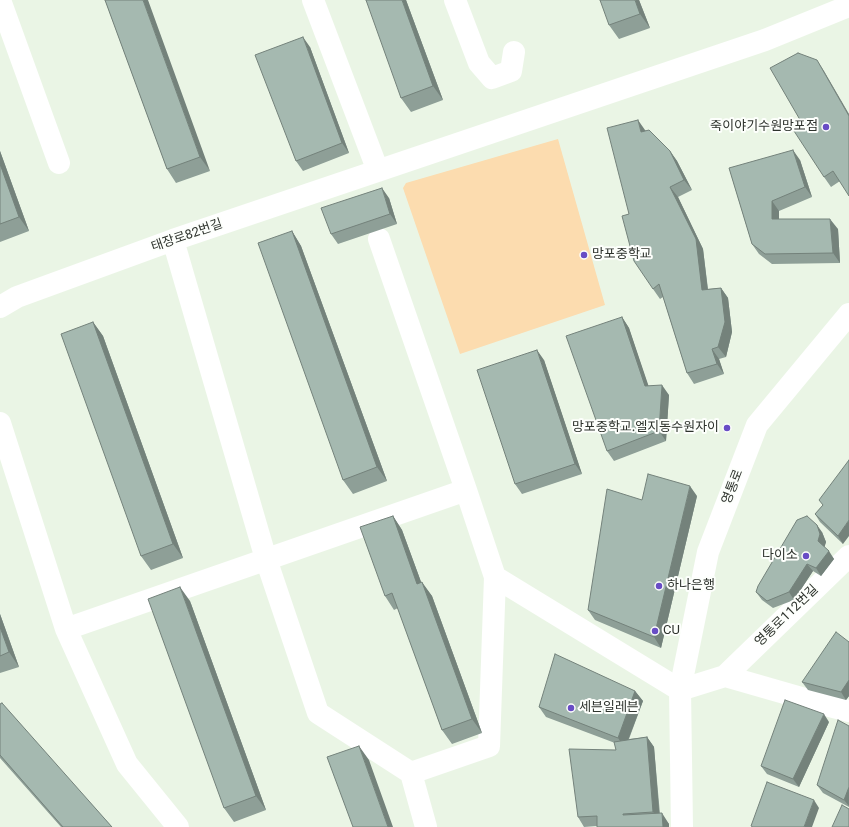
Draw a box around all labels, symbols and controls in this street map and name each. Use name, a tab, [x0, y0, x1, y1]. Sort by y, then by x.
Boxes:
place label: 죽이야기수원망포점	[710, 119, 818, 135]
marker: 죽이야기수원망포점	[821, 122, 831, 132]
street label: 태장로82번길	[149, 217, 225, 255]
place label: 망포중학교	[592, 247, 652, 263]
marker: 망포중학교	[579, 250, 589, 260]
place label: 망포중학교.엘지동수원자이	[572, 420, 719, 436]
marker: 망포중학교.엘지동수원자이	[722, 423, 732, 433]
street label: 영통로	[719, 467, 747, 507]
place label: 다이소	[762, 548, 798, 564]
marker: 다이소	[801, 551, 811, 561]
place label: 하나은행	[667, 578, 715, 594]
marker: 하나은행	[654, 581, 664, 591]
street label: 영통로112번길	[752, 582, 822, 650]
place label: CU	[663, 623, 680, 639]
marker: CU	[650, 626, 660, 636]
place label: 세븐일레븐	[579, 700, 639, 716]
marker: 세븐일레븐	[566, 703, 576, 713]

